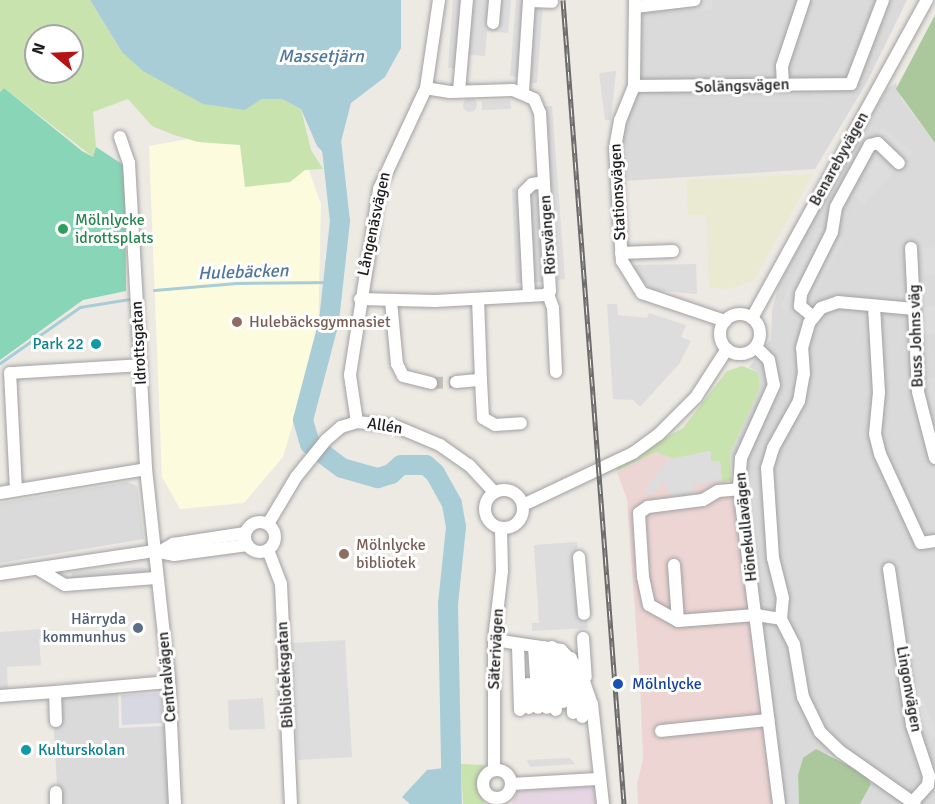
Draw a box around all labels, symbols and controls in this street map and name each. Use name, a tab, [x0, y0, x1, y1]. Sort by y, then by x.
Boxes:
north arrow	[24, 24, 84, 84]
text: N	[28, 40, 50, 57]
water label: Massetjärn	[278, 45, 364, 67]
street label: Solängsvägen	[694, 75, 790, 97]
street label: Benarebyvägen	[805, 109, 873, 209]
street label: Stationsvägen	[606, 143, 630, 241]
street label: Långenäsvägen	[354, 170, 394, 278]
street label: Rörsvängen	[536, 194, 560, 276]
place label: Mölnlycke idrottsplats	[75, 210, 154, 248]
marker: Mölnlycke idrottsplats	[56, 222, 70, 236]
water label: Hulebäcken	[197, 260, 289, 284]
street label: Buss Johns väg	[905, 284, 927, 388]
street label: Idrottsgatan	[127, 301, 151, 385]
place label: Hulebäcksgymnasiet	[249, 312, 391, 332]
marker: Hulebäcksgymnasiet	[230, 315, 244, 329]
place label: Park 22	[32, 334, 84, 354]
marker: Park 22	[89, 337, 103, 351]
street label: Allén	[366, 414, 404, 438]
street label: Hönekullavägen	[731, 471, 761, 583]
place label: Mölnlycke bibliotek	[356, 535, 426, 573]
marker: Mölnlycke bibliotek	[337, 547, 351, 561]
street label: Säterivägen	[484, 608, 508, 690]
place label: Härryda kommunhus	[43, 609, 126, 647]
marker: Härryda kommunhus	[131, 621, 145, 635]
street label: Biblioteksgatan	[273, 621, 297, 729]
street label: Centralvägen	[153, 631, 181, 723]
street label: Lingonvägen	[892, 645, 926, 733]
place label: Mölnlycke	[632, 674, 702, 694]
marker: Mölnlycke	[609, 675, 627, 693]
place label: Kulturskolan	[38, 740, 125, 760]
marker: Kulturskolan	[19, 743, 33, 757]

